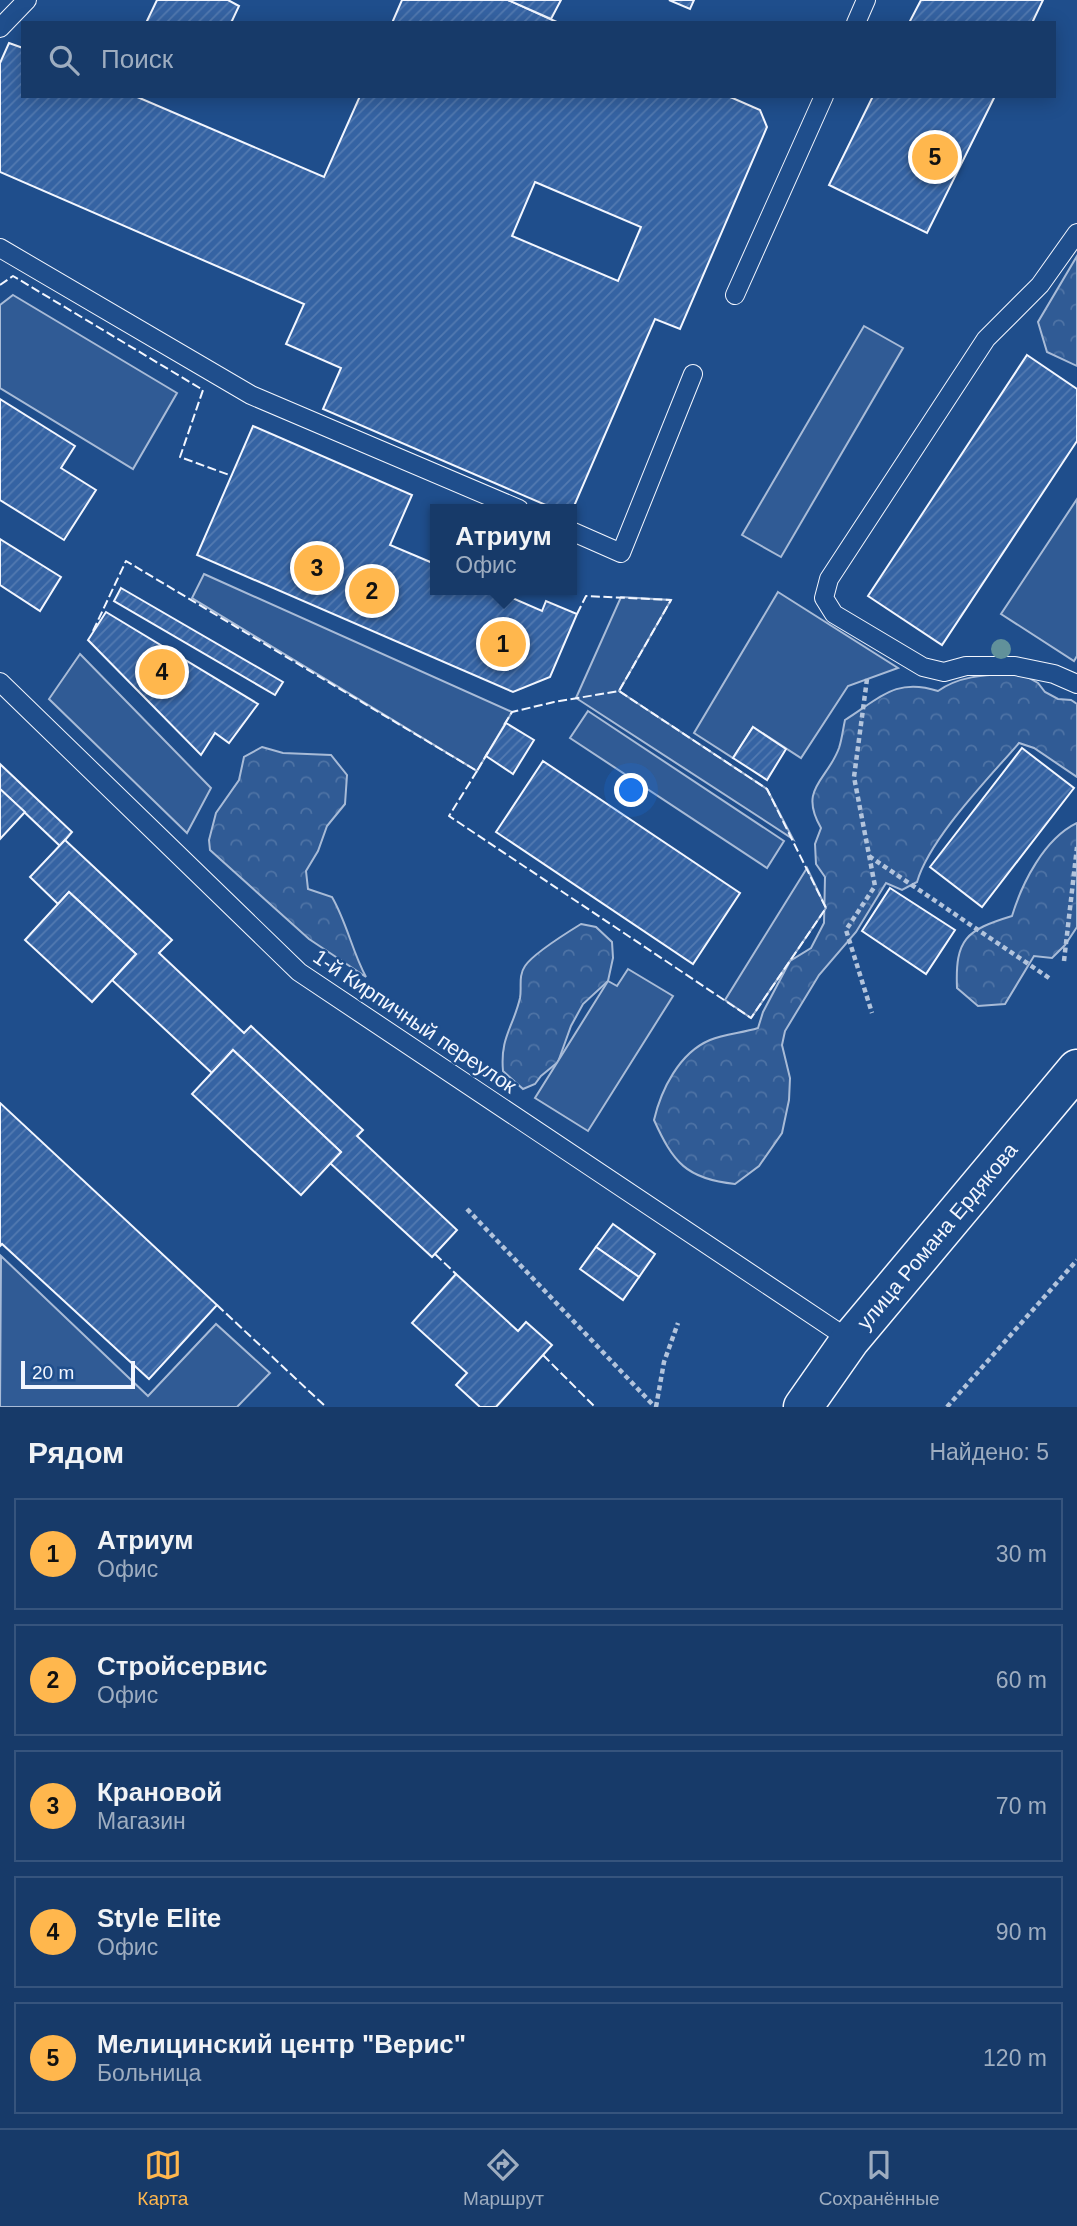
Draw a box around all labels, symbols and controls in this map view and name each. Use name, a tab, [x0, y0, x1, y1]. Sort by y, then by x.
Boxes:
search box	[21, 21, 1056, 98]
icon: search	[45, 41, 83, 79]
text: Поиск	[101, 44, 173, 74]
pin: 5	[912, 131, 958, 183]
popup	[430, 504, 577, 595]
text: Атриум	[455, 521, 552, 551]
pin: 3	[294, 542, 340, 594]
text: Офис	[455, 552, 516, 578]
pin: 2	[349, 565, 395, 617]
pin: 1	[480, 618, 526, 670]
pin: 4	[139, 646, 185, 698]
your location	[614, 773, 648, 807]
street label: 1-й Кирпичный переулок	[309, 944, 521, 1098]
street label: улица Романа Ердякова	[852, 1138, 1022, 1334]
scale bar	[21, 1358, 135, 1390]
text: 20 m	[32, 1362, 74, 1383]
text: Рядом	[28, 1436, 124, 1469]
text: Найдено: 5	[929, 1439, 1049, 1465]
text: Атриум	[97, 1525, 193, 1555]
text: 1	[47, 1541, 59, 1567]
text: 30 m	[996, 1541, 1047, 1567]
text: Офис	[97, 1556, 158, 1582]
text: Стройсервис	[97, 1651, 268, 1681]
text: 2	[47, 1667, 59, 1693]
text: 60 m	[996, 1667, 1047, 1693]
text: Офис	[97, 1682, 158, 1708]
text: Крановой	[97, 1777, 222, 1807]
text: 3	[47, 1793, 59, 1819]
text: 70 m	[996, 1793, 1047, 1819]
text: Магазин	[97, 1808, 186, 1834]
text: Style Elite	[97, 1903, 221, 1933]
text: 4	[47, 1919, 59, 1945]
text: 90 m	[996, 1919, 1047, 1945]
text: Офис	[97, 1934, 158, 1960]
text: Мелицинский центр "Верис"	[97, 2029, 466, 2059]
text: 5	[47, 2045, 59, 2071]
text: 120 m	[983, 2045, 1047, 2071]
text: Больница	[97, 2060, 201, 2086]
tab: Карта	[137, 2146, 188, 2210]
tab: Маршрут	[463, 2146, 544, 2210]
tab: Сохранённые	[819, 2146, 940, 2210]

